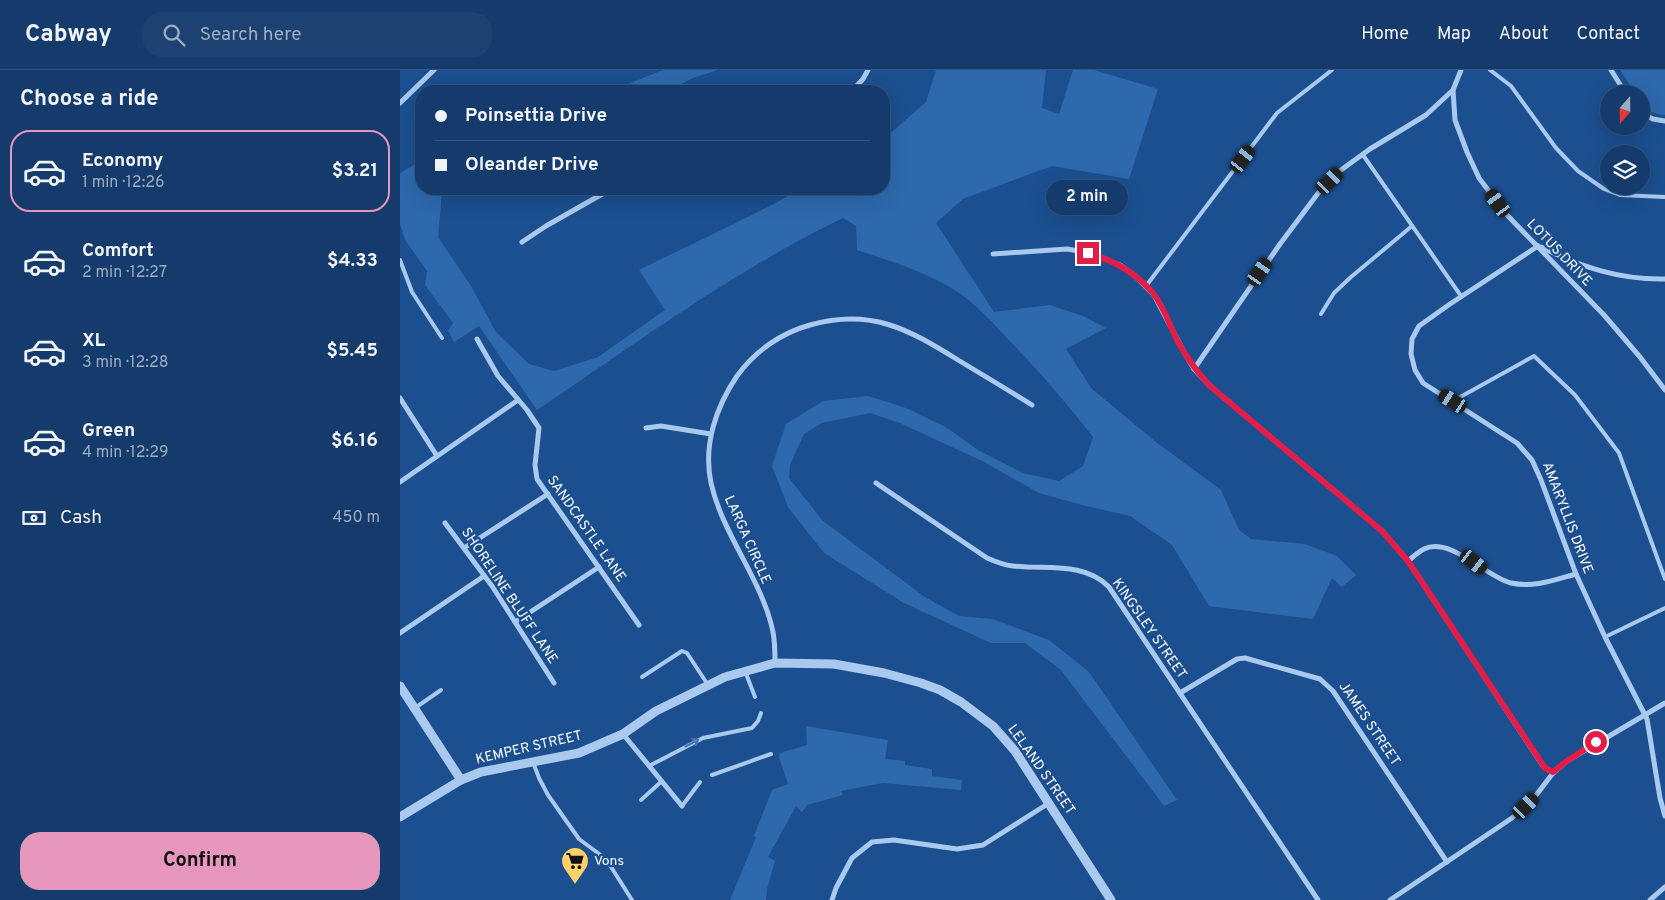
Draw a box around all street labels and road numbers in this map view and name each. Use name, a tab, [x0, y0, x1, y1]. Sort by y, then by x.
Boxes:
street label: LOTUS DRIVE	[1523, 216, 1595, 290]
street label: AMARYLLIS DRIVE	[1538, 460, 1596, 576]
street label: SANDCASTLE LANE	[543, 473, 629, 585]
street label: LARGA CIRCLE	[720, 493, 774, 587]
street label: SHORELINE BLUFF LANE	[457, 525, 561, 667]
street label: KINGSLEY STREET	[1108, 575, 1190, 683]
street label: JAMES STREET	[1335, 679, 1403, 769]
street label: LELAND STREET	[1003, 722, 1079, 818]
street label: KEMPER STREET	[474, 727, 584, 769]

